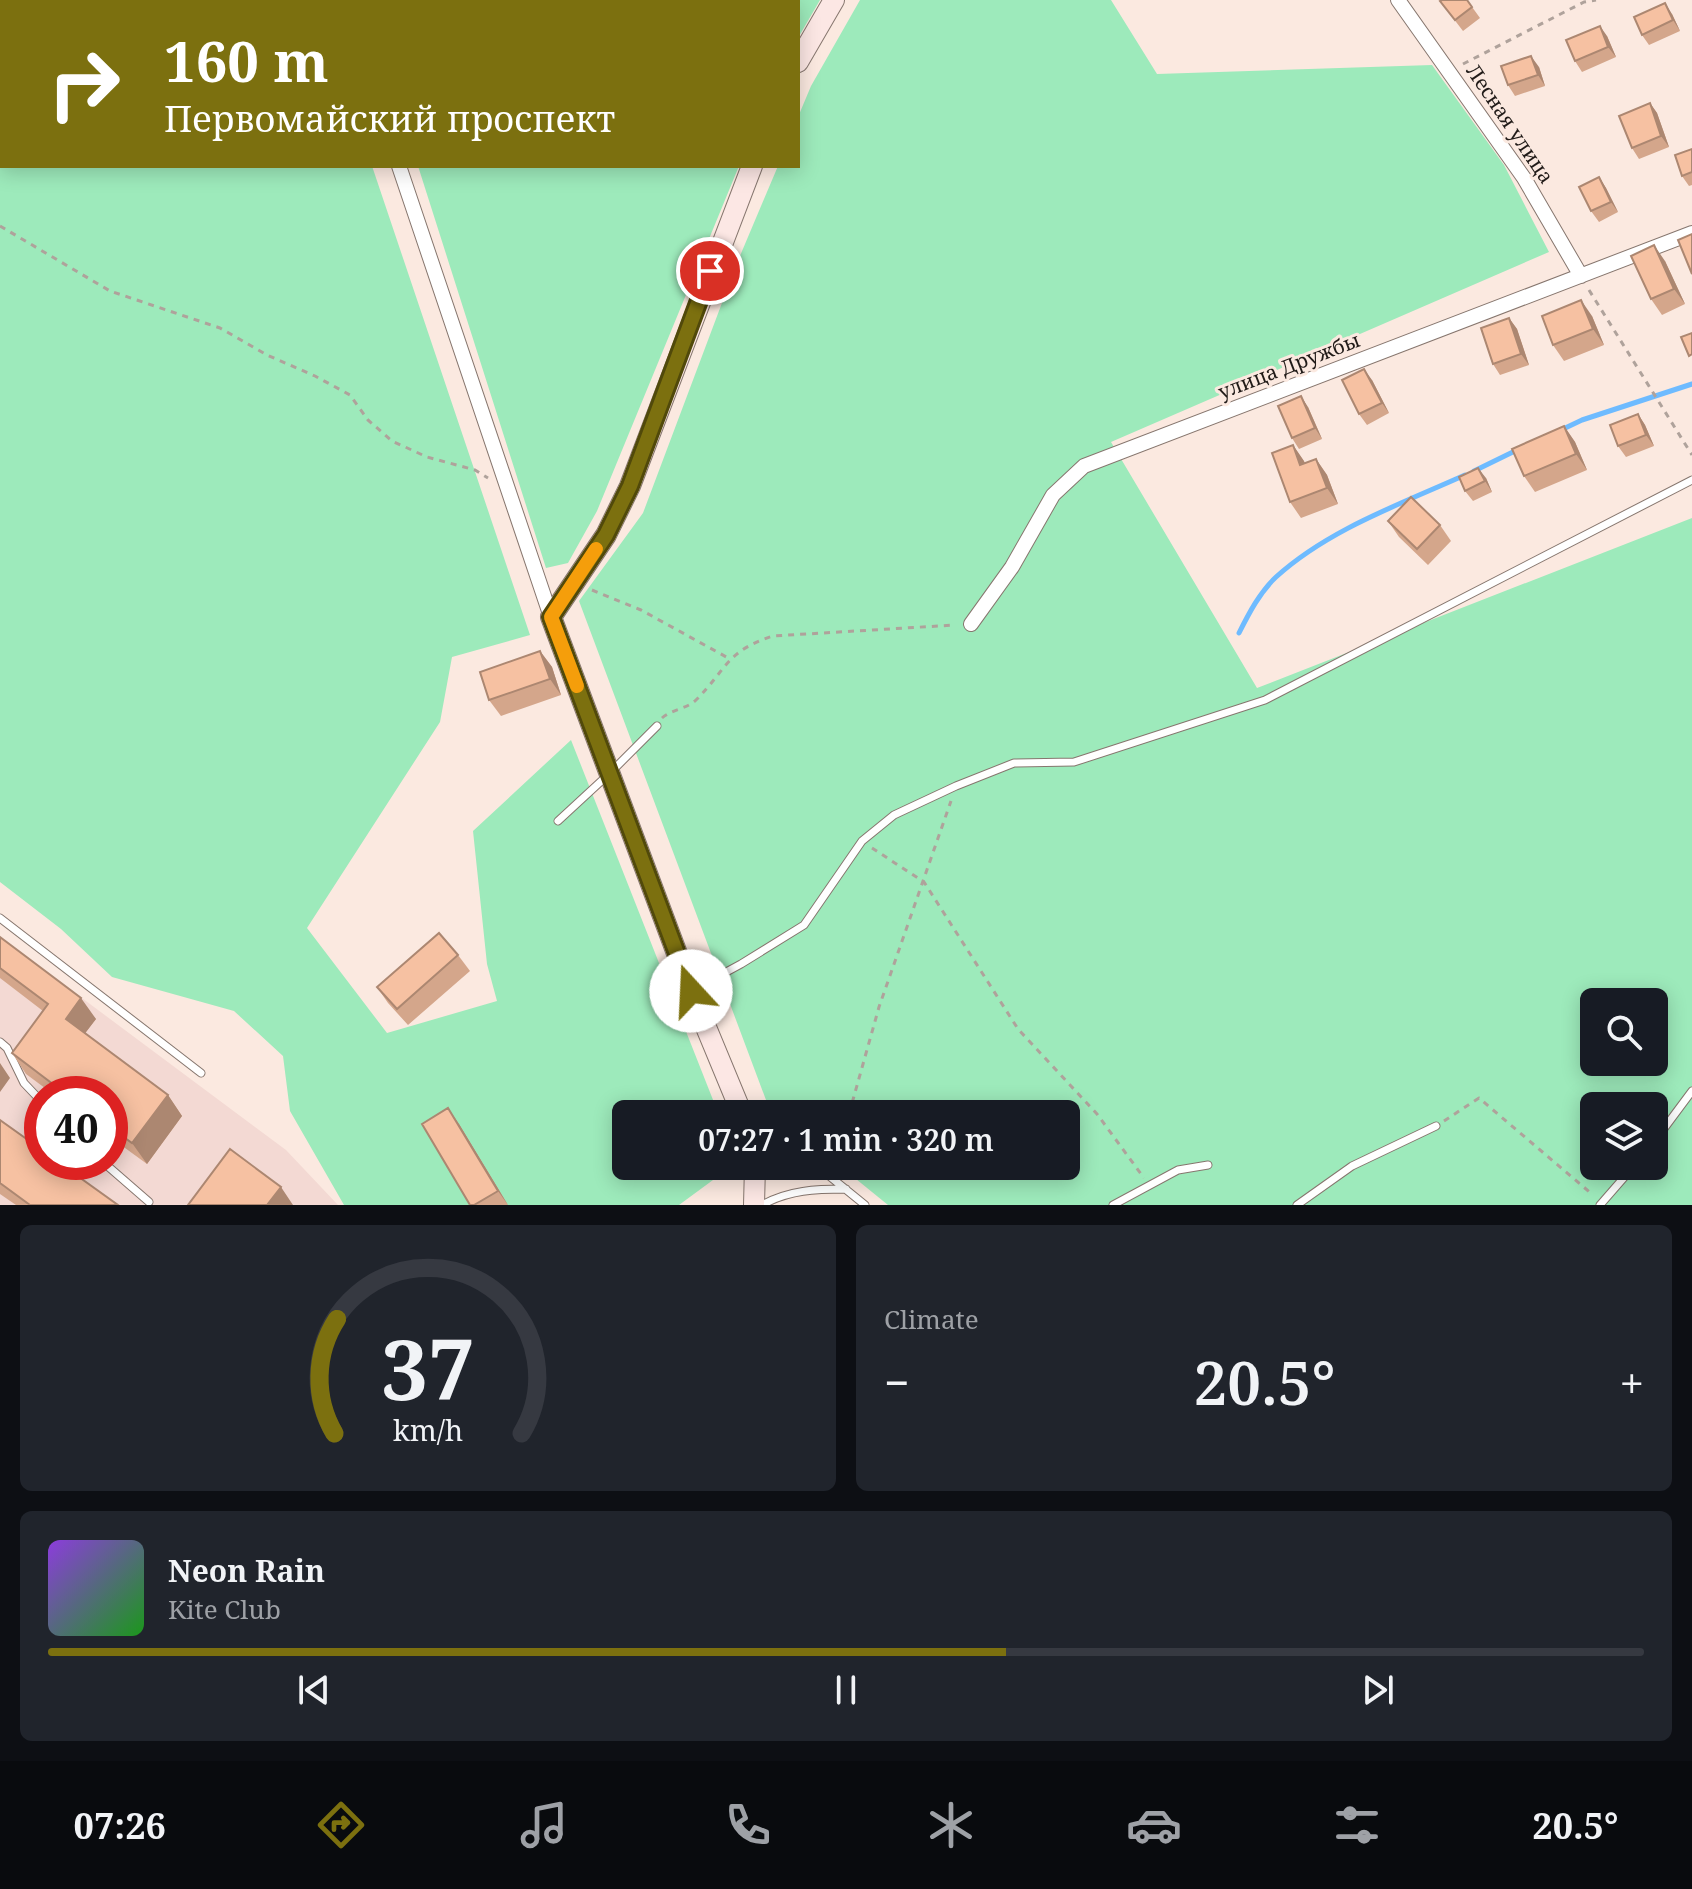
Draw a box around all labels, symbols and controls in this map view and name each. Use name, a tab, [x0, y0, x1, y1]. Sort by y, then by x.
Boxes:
text: 160 m	[164, 22, 329, 98]
icon: right	[32, 32, 136, 136]
street label: Лесная улица	[1461, 59, 1560, 189]
text: Первомайский проспект	[164, 94, 615, 143]
pin	[676, 237, 744, 305]
icon: arrive	[688, 249, 732, 293]
street label: улица Дружбы	[1214, 326, 1364, 405]
position arrow	[649, 949, 733, 1033]
map controls	[1580, 988, 1668, 1180]
button: search	[1580, 988, 1668, 1076]
speed limit sign: 40	[24, 1076, 128, 1180]
button: layers	[1580, 1092, 1668, 1180]
text: 07:27 · 1 min · 320 m	[698, 1119, 994, 1160]
text: Climate	[884, 1301, 979, 1337]
text: 37	[381, 1311, 475, 1424]
text: 20.5°	[1193, 1341, 1335, 1423]
text: −	[884, 1352, 909, 1412]
text: +	[1619, 1352, 1644, 1412]
text: km/h	[393, 1410, 463, 1449]
text: Neon Rain	[168, 1550, 325, 1591]
text: Kite Club	[168, 1591, 281, 1627]
icon: previous	[292, 1668, 336, 1712]
icon: pause	[824, 1668, 868, 1712]
icon: next	[1356, 1668, 1400, 1712]
icon: directions	[313, 1797, 369, 1853]
icon: music	[516, 1797, 572, 1853]
icon: phone	[720, 1797, 776, 1853]
icon: climate	[923, 1797, 979, 1853]
icon: car	[1126, 1797, 1182, 1853]
icon: filters	[1329, 1797, 1385, 1853]
text: 07:26	[74, 1801, 166, 1850]
text: 20.5°	[1532, 1801, 1618, 1850]

